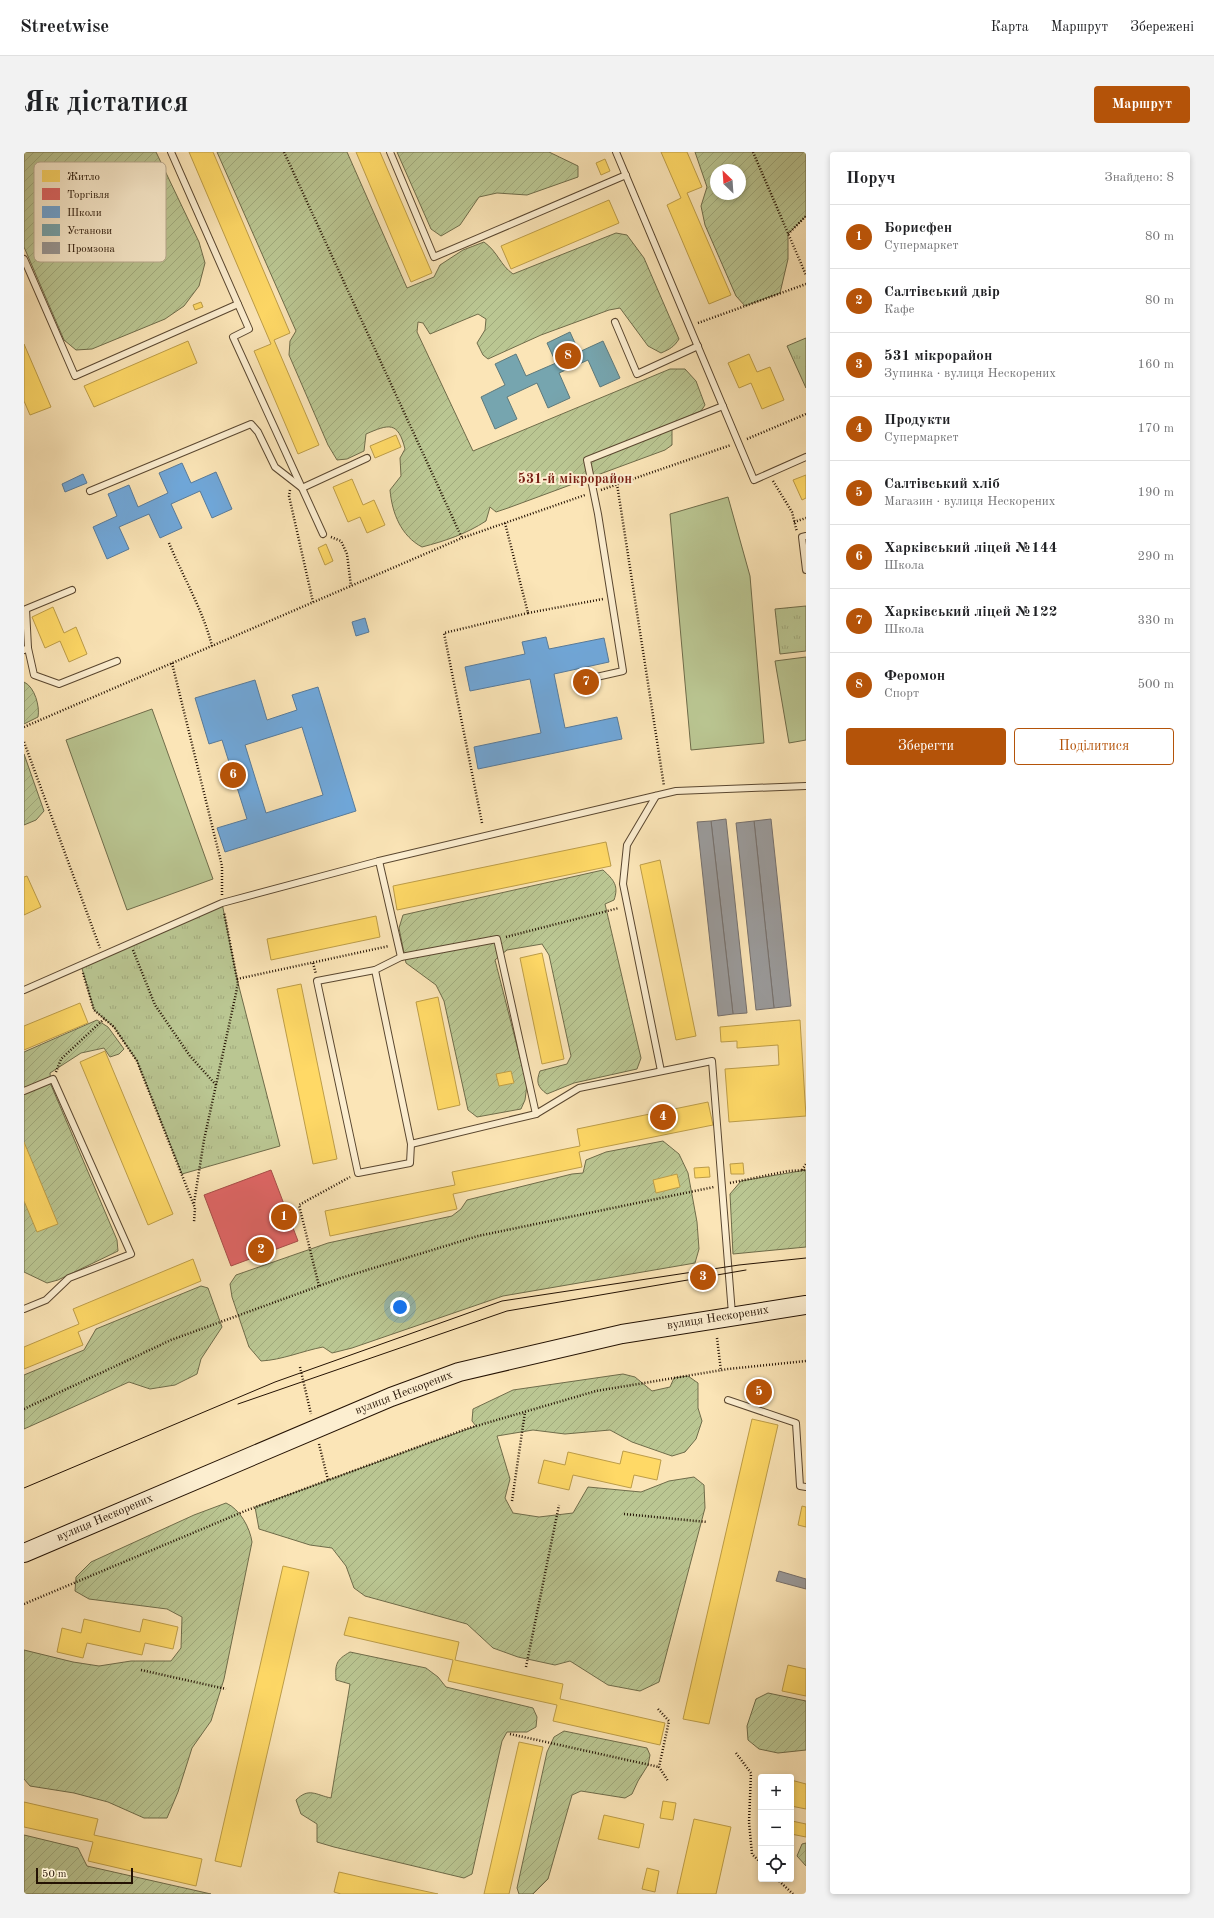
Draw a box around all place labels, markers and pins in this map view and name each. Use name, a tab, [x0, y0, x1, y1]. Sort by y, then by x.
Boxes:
pin: 8	[555, 341, 581, 371]
pin: 7	[573, 667, 599, 697]
pin: 6	[220, 760, 246, 790]
pin: 4	[650, 1102, 676, 1132]
pin: 1	[271, 1202, 297, 1232]
pin: 2	[248, 1235, 274, 1265]
pin: 3	[690, 1262, 716, 1292]
pin: 5	[746, 1377, 772, 1407]

